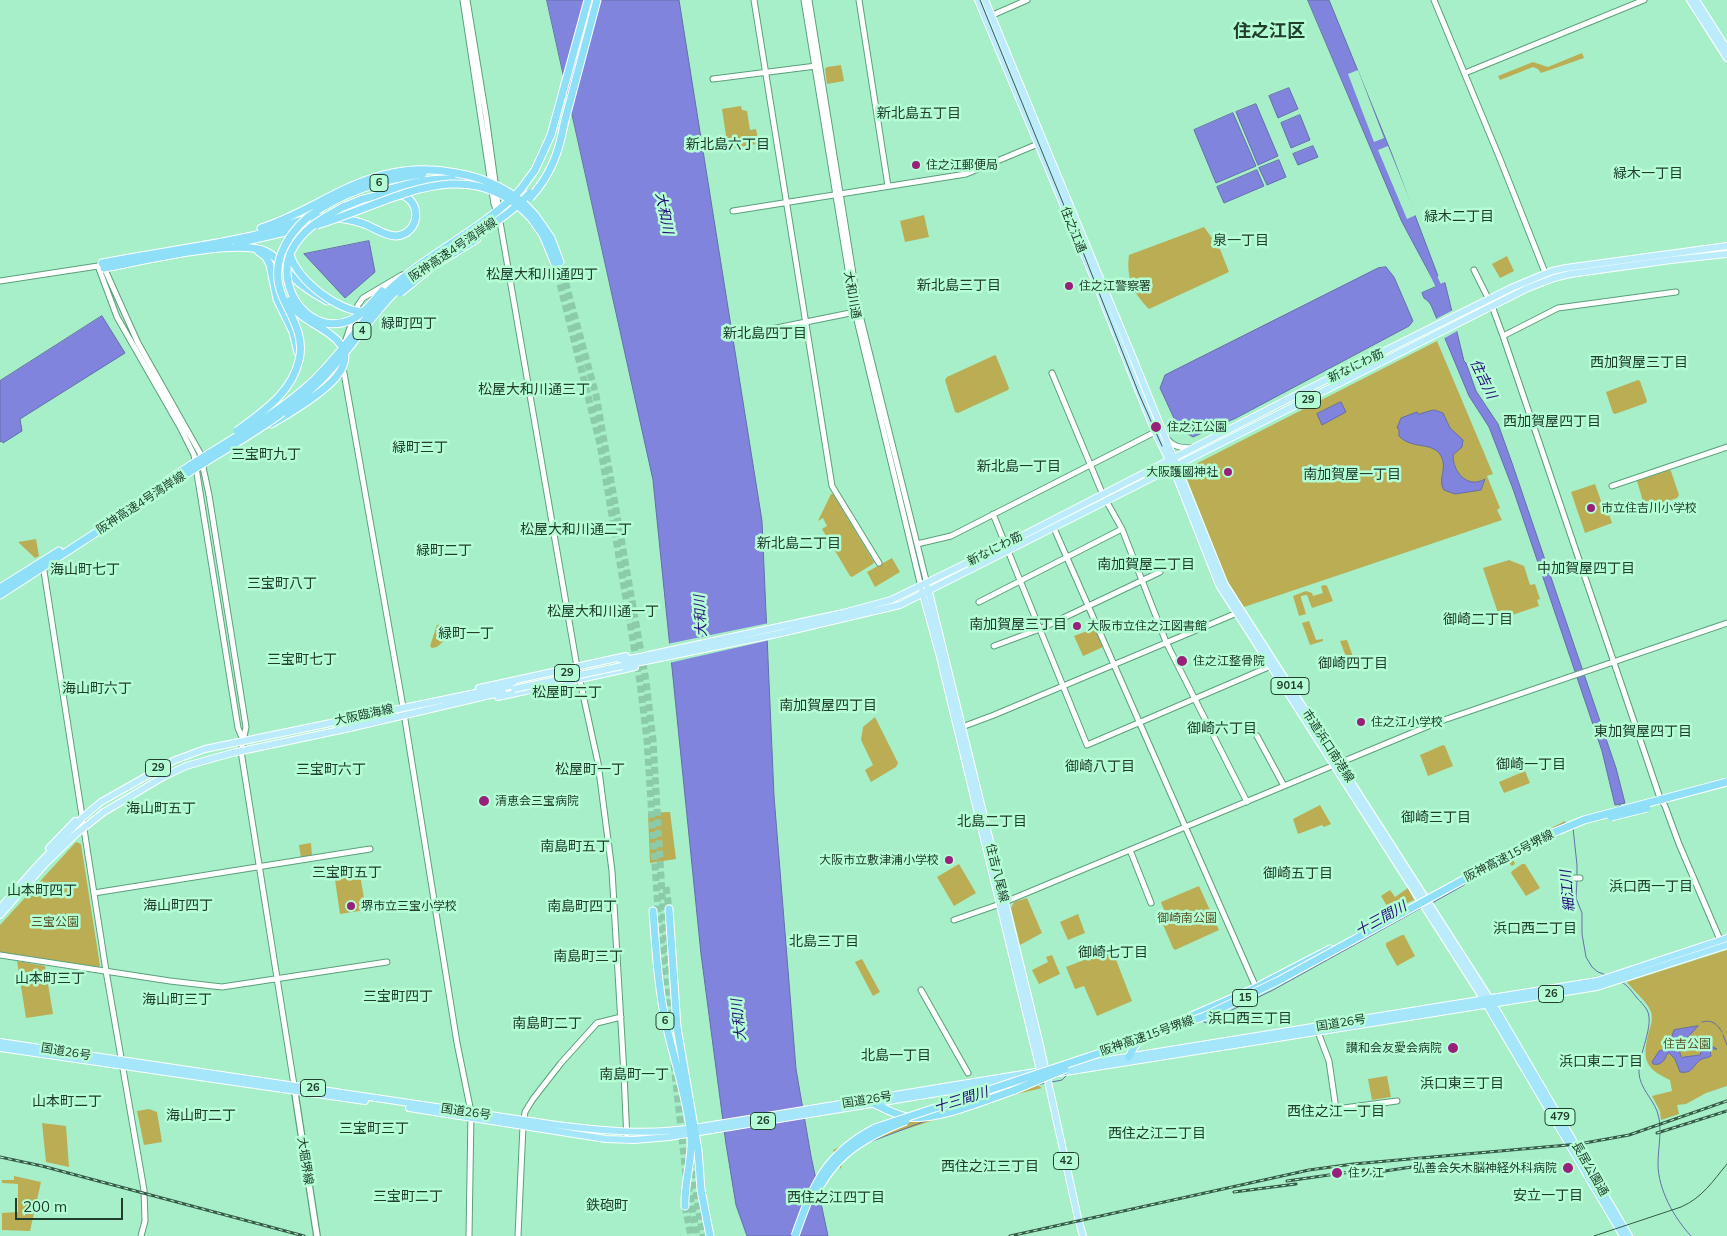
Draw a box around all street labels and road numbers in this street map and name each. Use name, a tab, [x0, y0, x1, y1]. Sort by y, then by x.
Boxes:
road number: 6	[370, 174, 388, 192]
street label: 住之江通	[1057, 205, 1089, 255]
street label: 阪神高速4号湾岸線	[406, 215, 500, 285]
street label: 大和川通	[841, 270, 863, 320]
road number: 4	[353, 322, 371, 340]
street label: 新なにわ筋	[1326, 346, 1386, 386]
road number: 29	[1296, 392, 1320, 408]
street label: 阪神高速4号湾岸線	[94, 469, 188, 537]
street label: 新なにわ筋	[965, 529, 1025, 569]
road number: 29	[554, 664, 580, 681]
road number: 9014	[1271, 678, 1309, 694]
street label: 大阪臨海線	[333, 702, 395, 728]
street label: 市道浜口南港線	[1299, 707, 1357, 785]
road number: 29	[146, 760, 170, 776]
street label: 阪神高速15号堺線	[1462, 827, 1556, 885]
street label: 住吉八尾線	[983, 842, 1011, 904]
road number: 26	[1538, 986, 1564, 1002]
road number: 15	[1232, 990, 1258, 1006]
road number: 6	[656, 1012, 674, 1030]
street label: 国道26号	[1315, 1012, 1367, 1034]
street label: 阪神高速15号堺線	[1098, 1013, 1196, 1059]
street label: 国道26号	[40, 1041, 92, 1063]
road number: 26	[300, 1080, 326, 1096]
street label: 国道26号	[841, 1089, 893, 1111]
street label: 国道26号	[440, 1101, 492, 1123]
road number: 479	[1545, 1108, 1575, 1126]
road number: 26	[750, 1112, 776, 1130]
street label: 大堀堺線	[294, 1136, 316, 1186]
street label: 長居公園通	[1569, 1139, 1611, 1199]
road number: 42	[1054, 1152, 1078, 1170]

